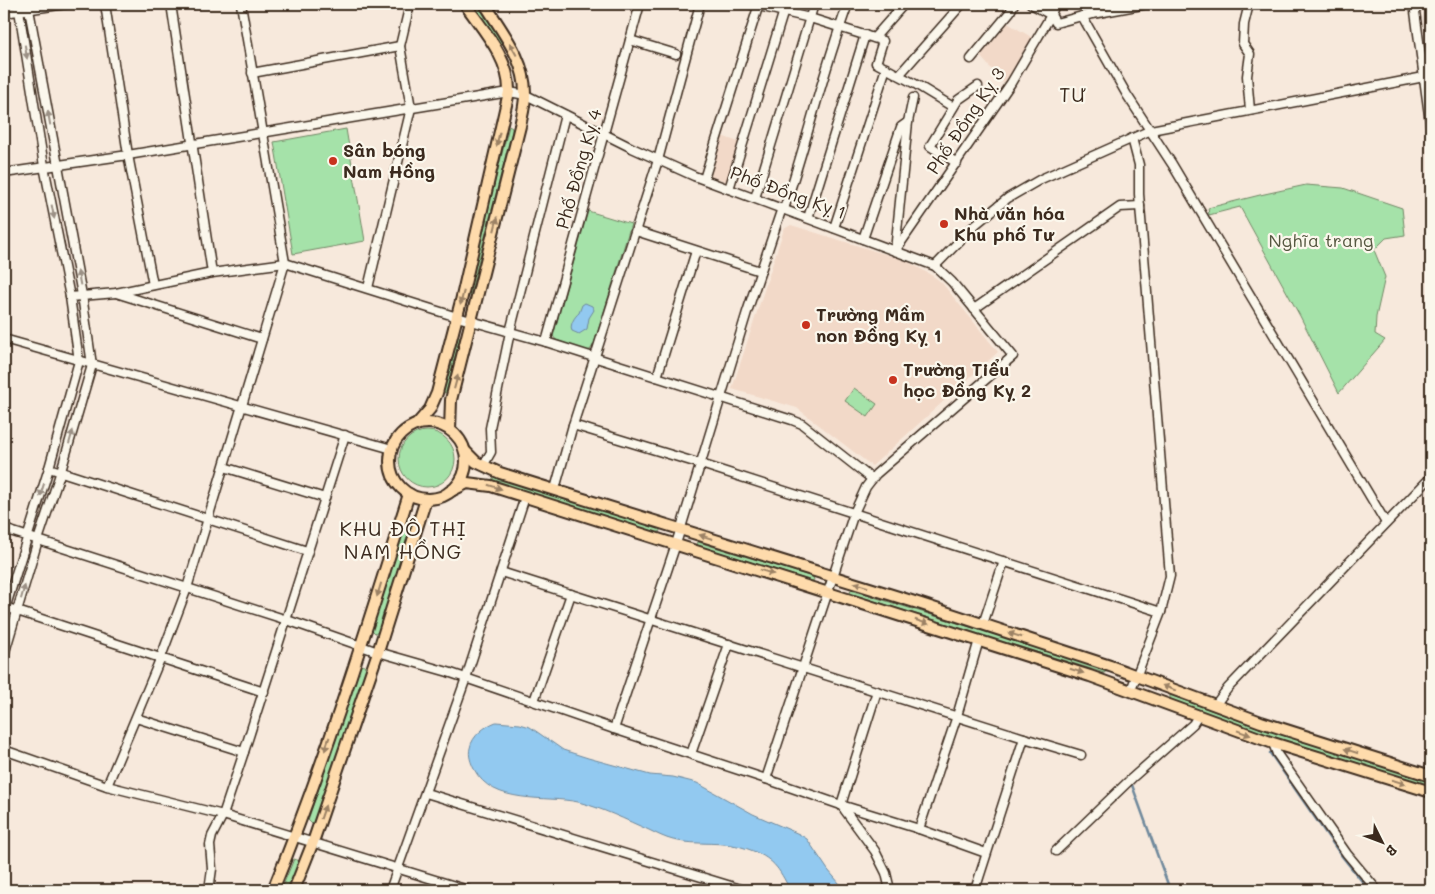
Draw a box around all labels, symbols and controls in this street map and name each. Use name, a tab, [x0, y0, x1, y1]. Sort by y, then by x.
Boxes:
one-way arrow	[509, 41, 517, 56]
one-way arrow	[22, 44, 30, 60]
street label: Phố Đồng Kỵ 3	[921, 62, 1010, 179]
district label: TƯ	[1059, 81, 1087, 107]
street label: Phố Đồng Kỵ 4	[549, 105, 607, 232]
one-way arrow	[44, 110, 52, 126]
one-way arrow	[494, 132, 502, 147]
place label: Sân bóng Nam Hồng	[343, 138, 435, 183]
marker: Sân bóng Nam Hồng	[327, 155, 339, 167]
street label: Phố Đồng Kỵ 1	[727, 160, 850, 224]
place label: Nhà văn hóa Khu phố Tư	[954, 201, 1065, 246]
one-way arrow	[50, 204, 58, 220]
one-way arrow	[492, 217, 500, 232]
marker: Nhà văn hóa Khu phố Tư	[938, 218, 950, 230]
park label: Nghĩa trang	[1268, 228, 1374, 252]
one-way arrow	[75, 270, 83, 286]
one-way arrow	[458, 290, 466, 305]
place label: Trường Mầm non Đồng Kỵ 1	[816, 302, 941, 347]
marker: Trường Mầm non Đồng Kỵ 1	[800, 319, 812, 331]
place label: Trường Tiểu học Đồng Kỵ 2	[903, 357, 1031, 402]
one-way arrow	[452, 374, 460, 389]
marker: Trường Tiểu học Đồng Kỵ 2	[887, 374, 899, 386]
one-way arrow	[67, 429, 75, 444]
one-way arrow	[38, 482, 45, 497]
one-way arrow	[488, 484, 503, 492]
district label: KHU ĐÔ THỊ NAM HỒNG	[340, 515, 466, 564]
one-way arrow	[698, 533, 713, 541]
one-way arrow	[760, 569, 775, 577]
one-way arrow	[853, 581, 868, 589]
one-way arrow	[374, 583, 382, 598]
one-way arrow	[20, 584, 28, 599]
one-way arrow	[914, 619, 929, 626]
one-way arrow	[1008, 631, 1023, 638]
one-way arrow	[1069, 668, 1084, 676]
one-way arrow	[1161, 684, 1176, 692]
one-way arrow	[1237, 729, 1252, 737]
one-way arrow	[323, 737, 330, 752]
one-way arrow	[1344, 747, 1359, 754]
one-way arrow	[1391, 779, 1406, 787]
one-way arrow	[320, 804, 328, 819]
north arrow	[1358, 816, 1408, 866]
text: B	[1382, 841, 1402, 861]

